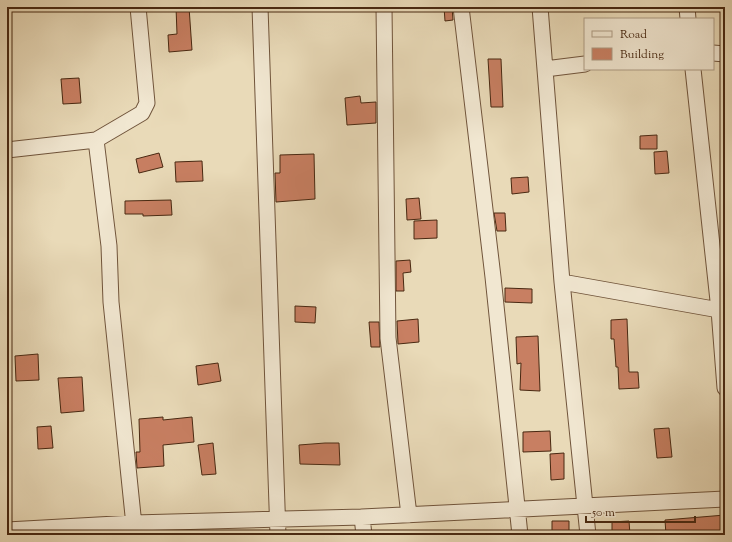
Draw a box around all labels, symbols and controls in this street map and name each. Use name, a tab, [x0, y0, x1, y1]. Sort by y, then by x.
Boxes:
legend	[584, 18, 714, 70]
text: Road	[620, 26, 647, 44]
text: Building	[620, 46, 664, 64]
scale bar	[586, 498, 695, 524]
text: 50 m	[591, 504, 615, 522]

